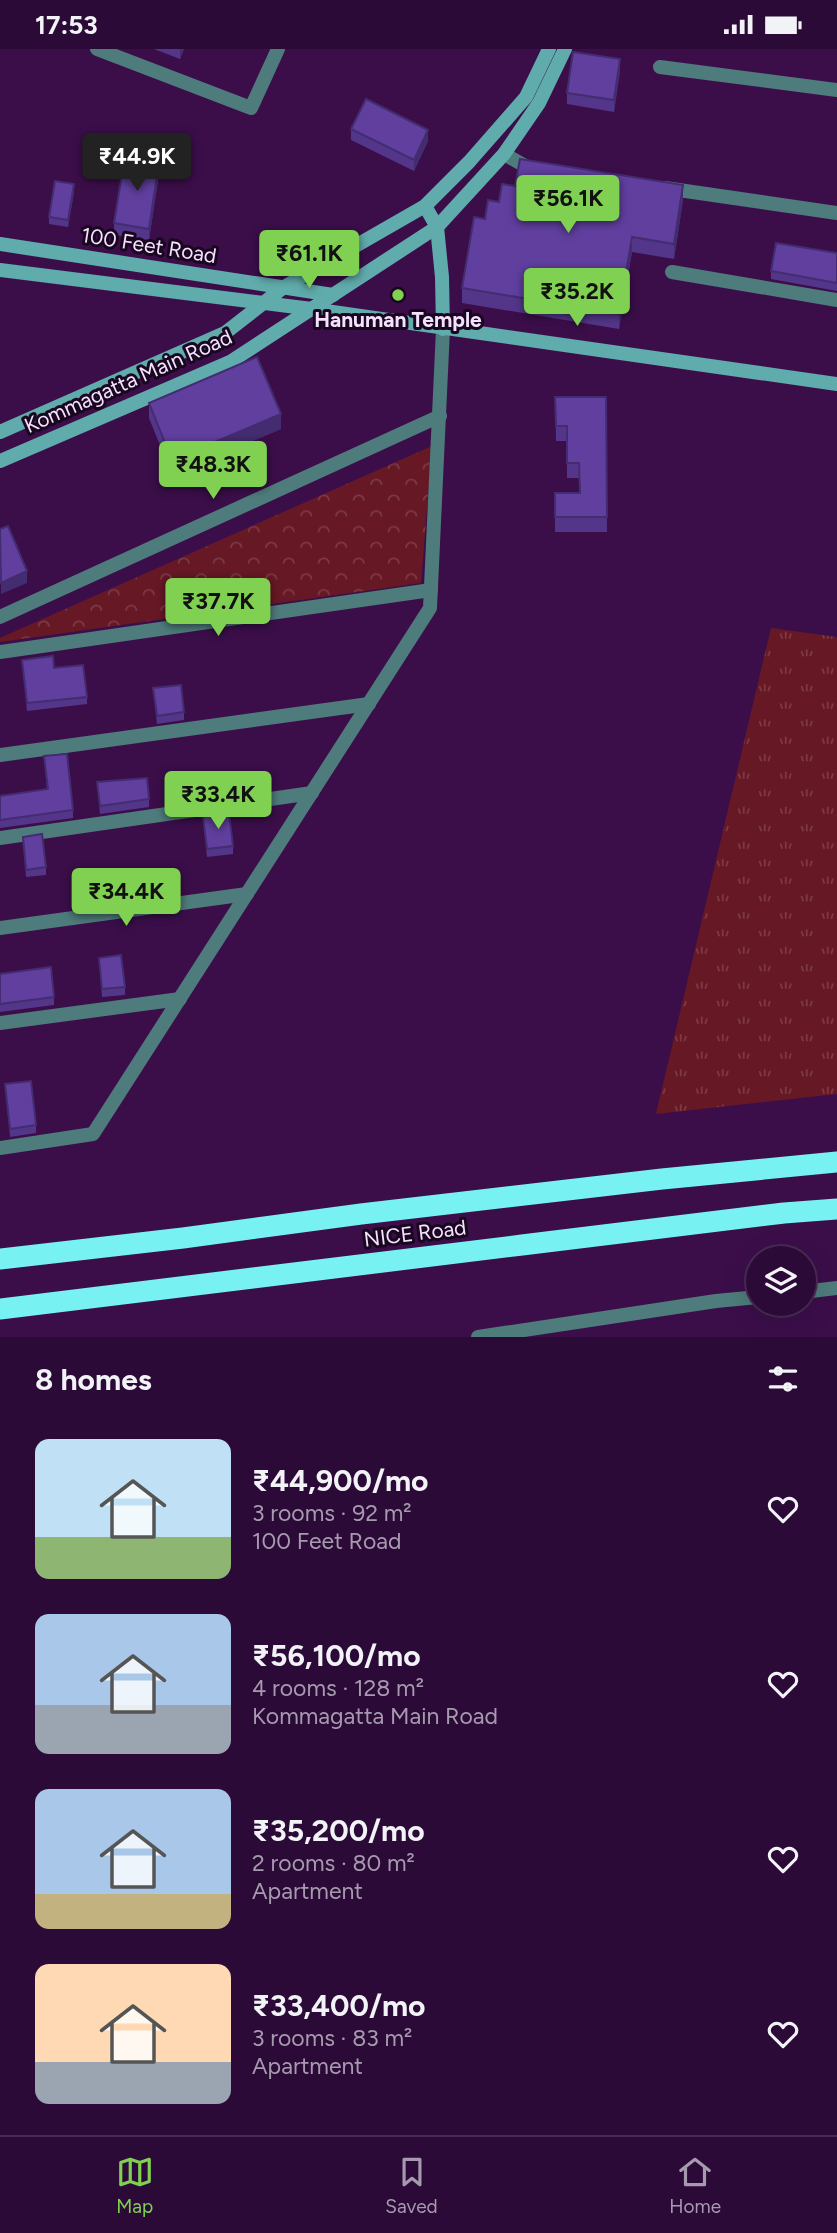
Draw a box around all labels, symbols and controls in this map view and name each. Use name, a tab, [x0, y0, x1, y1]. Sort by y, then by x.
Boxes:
text: 17:53	[35, 9, 98, 41]
pin: ₹44.9K	[80, 134, 194, 193]
text: ₹44.9K	[98, 142, 176, 170]
pin: ₹56.1K	[511, 176, 625, 235]
text: ₹56.1K	[532, 184, 604, 212]
street label: 100 Feet Road	[80, 222, 218, 268]
pin: ₹61.1K	[252, 231, 366, 290]
text: ₹61.1K	[275, 239, 343, 267]
pin: ₹35.2K	[520, 268, 634, 328]
text: ₹35.2K	[540, 277, 614, 305]
marker: Hanuman Temple	[390, 287, 406, 303]
place label: Hanuman Temple	[314, 307, 482, 332]
street label: Kommagatta Main Road	[20, 324, 236, 438]
pin: ₹48.3K	[156, 441, 270, 501]
text: ₹48.3K	[175, 450, 251, 478]
pin: ₹37.7K	[161, 579, 275, 638]
text: ₹37.7K	[181, 587, 255, 615]
pin: ₹33.4K	[161, 771, 275, 831]
text: ₹33.4K	[181, 780, 255, 808]
pin: ₹34.4K	[69, 869, 183, 928]
text: ₹34.4K	[88, 877, 164, 905]
street label: NICE Road	[362, 1214, 468, 1252]
map controls	[746, 1246, 816, 1316]
button: layers	[746, 1246, 816, 1316]
icon: filters	[764, 1360, 802, 1398]
text: 8 homes	[35, 1361, 152, 1398]
text: ₹44,900/mo	[252, 1462, 429, 1499]
icon: home	[91, 1467, 175, 1551]
icon: heart	[764, 1490, 802, 1528]
text: 3 rooms · 92 m²	[252, 1499, 412, 1527]
text: 100 Feet Road	[252, 1527, 401, 1555]
text: ₹56,100/mo	[252, 1637, 421, 1674]
icon: home	[91, 1642, 175, 1726]
icon: heart	[764, 1665, 802, 1703]
text: 4 rooms · 128 m²	[252, 1674, 424, 1702]
text: Kommagatta Main Road	[252, 1702, 498, 1730]
text: ₹35,200/mo	[252, 1812, 425, 1849]
icon: home	[91, 1817, 175, 1901]
icon: heart	[764, 1840, 802, 1878]
text: 2 rooms · 80 m²	[252, 1849, 415, 1877]
text: Apartment	[252, 1877, 363, 1905]
text: ₹33,400/mo	[252, 1987, 426, 2024]
icon: home	[91, 1992, 175, 2076]
icon: heart	[764, 2015, 802, 2053]
text: 3 rooms · 83 m²	[252, 2024, 412, 2052]
text: Apartment	[252, 2052, 363, 2080]
tab: Map	[116, 2153, 154, 2218]
tab: Saved	[385, 2153, 438, 2218]
tab: Home	[669, 2153, 721, 2218]

